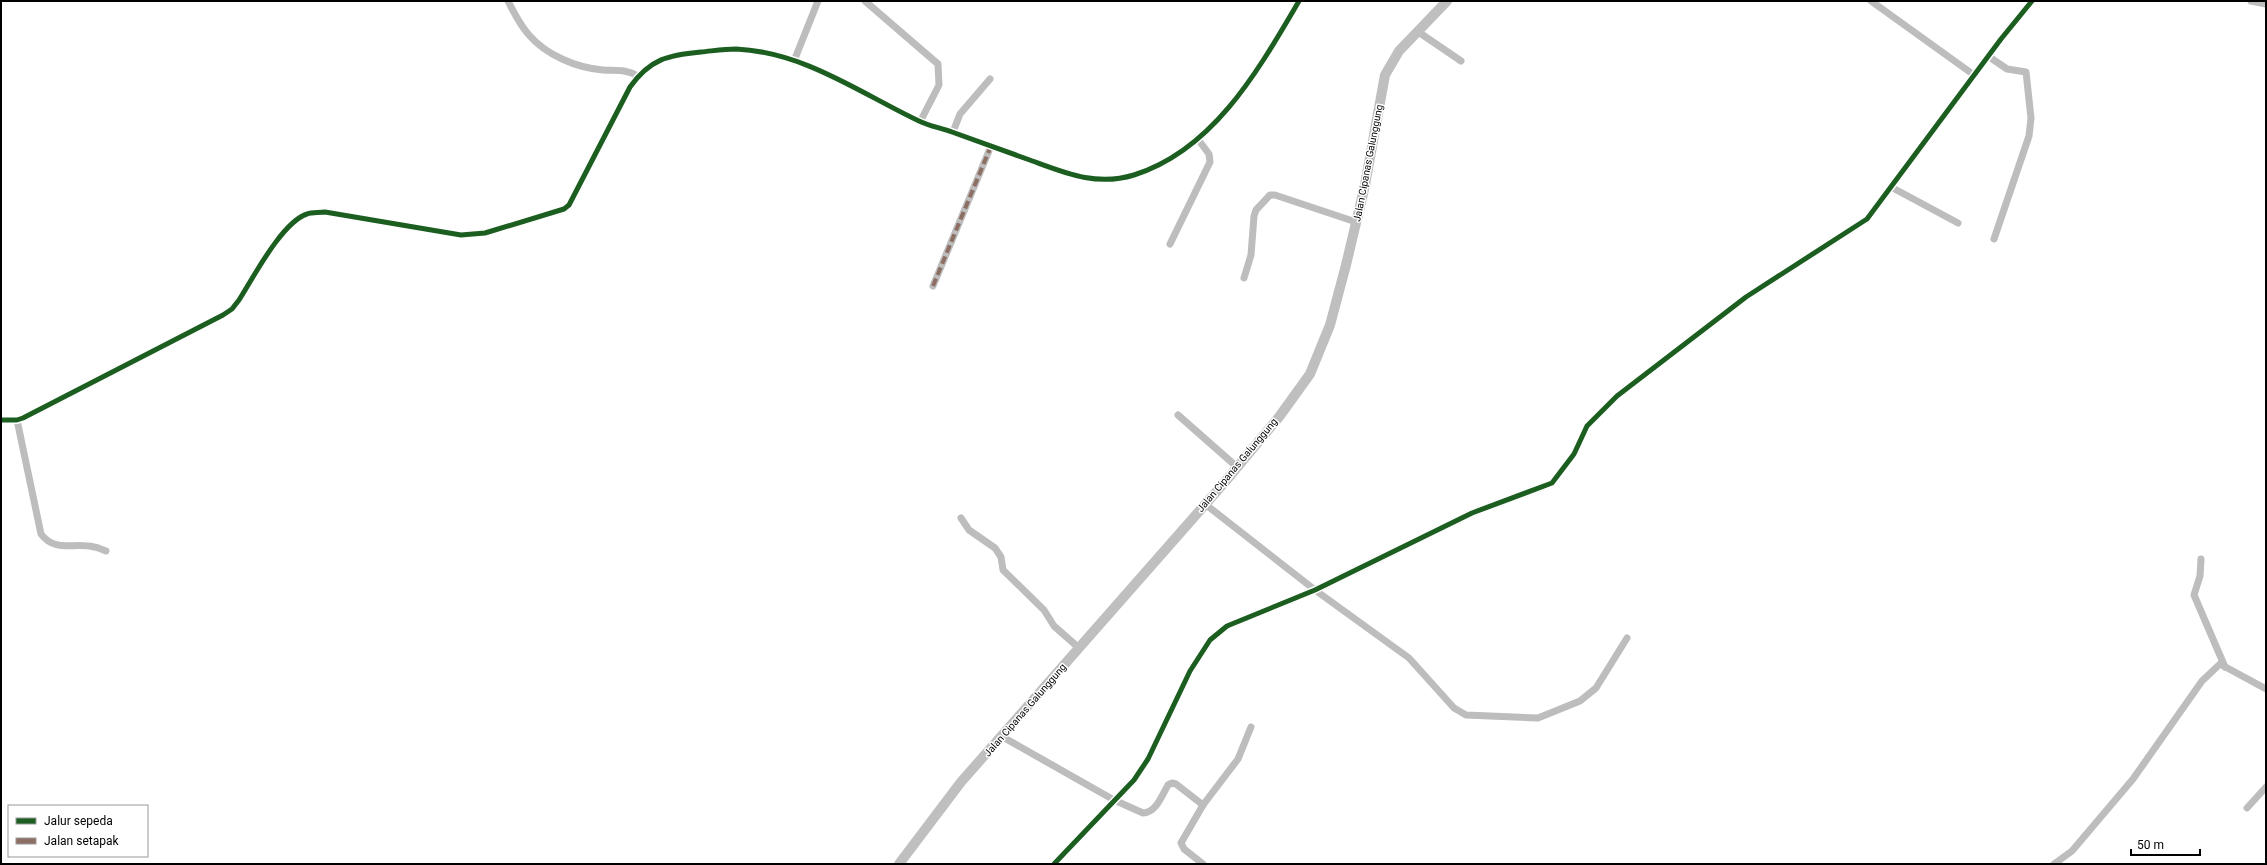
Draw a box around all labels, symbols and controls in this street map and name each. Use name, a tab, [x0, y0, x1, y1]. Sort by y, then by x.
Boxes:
street label: Jalan Cipanas Galunggung	[1351, 104, 1385, 222]
street label: Jalan Cipanas Galunggung	[1195, 416, 1279, 514]
street label: Jalan Cipanas Galunggung	[982, 661, 1068, 759]
legend	[8, 805, 148, 857]
text: Jalur sepeda	[44, 814, 113, 828]
scale bar	[2131, 831, 2200, 857]
text: Jalan setapak	[44, 834, 119, 848]
text: 50 m	[2137, 838, 2164, 852]

